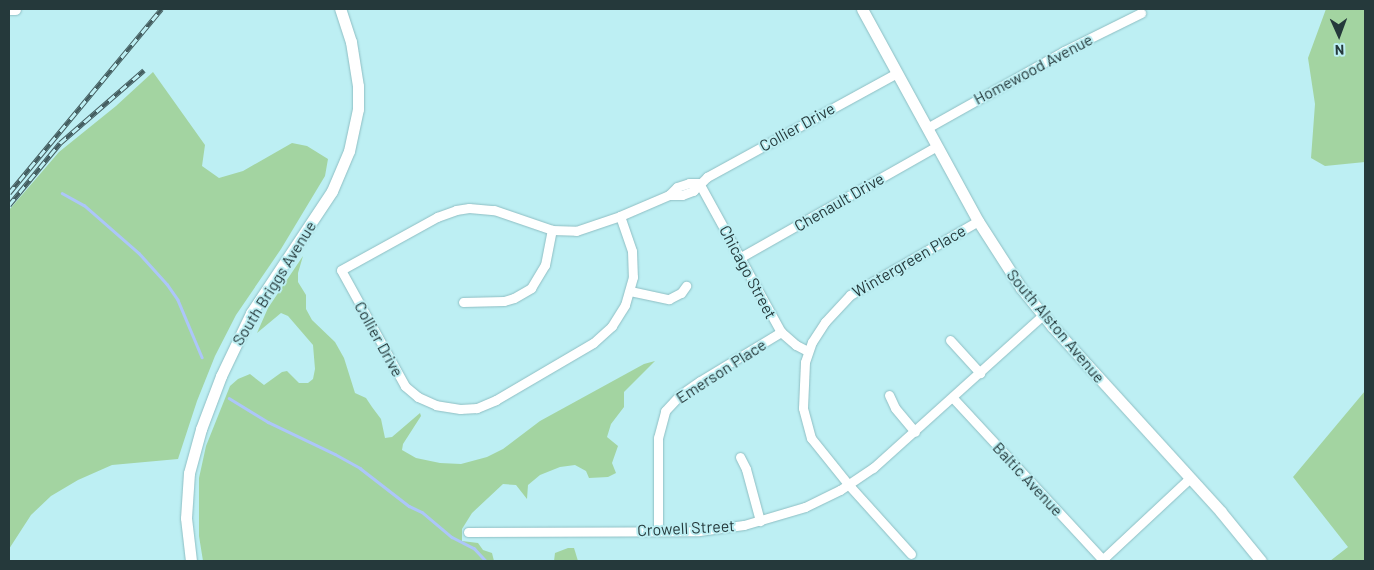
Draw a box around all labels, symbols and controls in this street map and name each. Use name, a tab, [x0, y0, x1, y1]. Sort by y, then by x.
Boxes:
north arrow	[1314, 10, 1364, 60]
street label: Homewood Avenue	[970, 30, 1096, 108]
text: N	[1335, 42, 1344, 59]
street label: Collier Drive	[756, 98, 838, 156]
street label: Chenault Drive	[791, 169, 887, 235]
street label: South Briggs Avenue	[228, 217, 320, 349]
street label: Wintergreen Place	[849, 221, 969, 301]
street label: Chicago Street	[715, 222, 781, 322]
street label: South Alston Avenue	[1003, 265, 1109, 387]
street label: Collier Drive	[350, 298, 408, 380]
street label: Emerson Place	[672, 335, 770, 407]
street label: Baltic Avenue	[989, 438, 1067, 520]
street label: Crowell Street	[637, 516, 735, 540]

